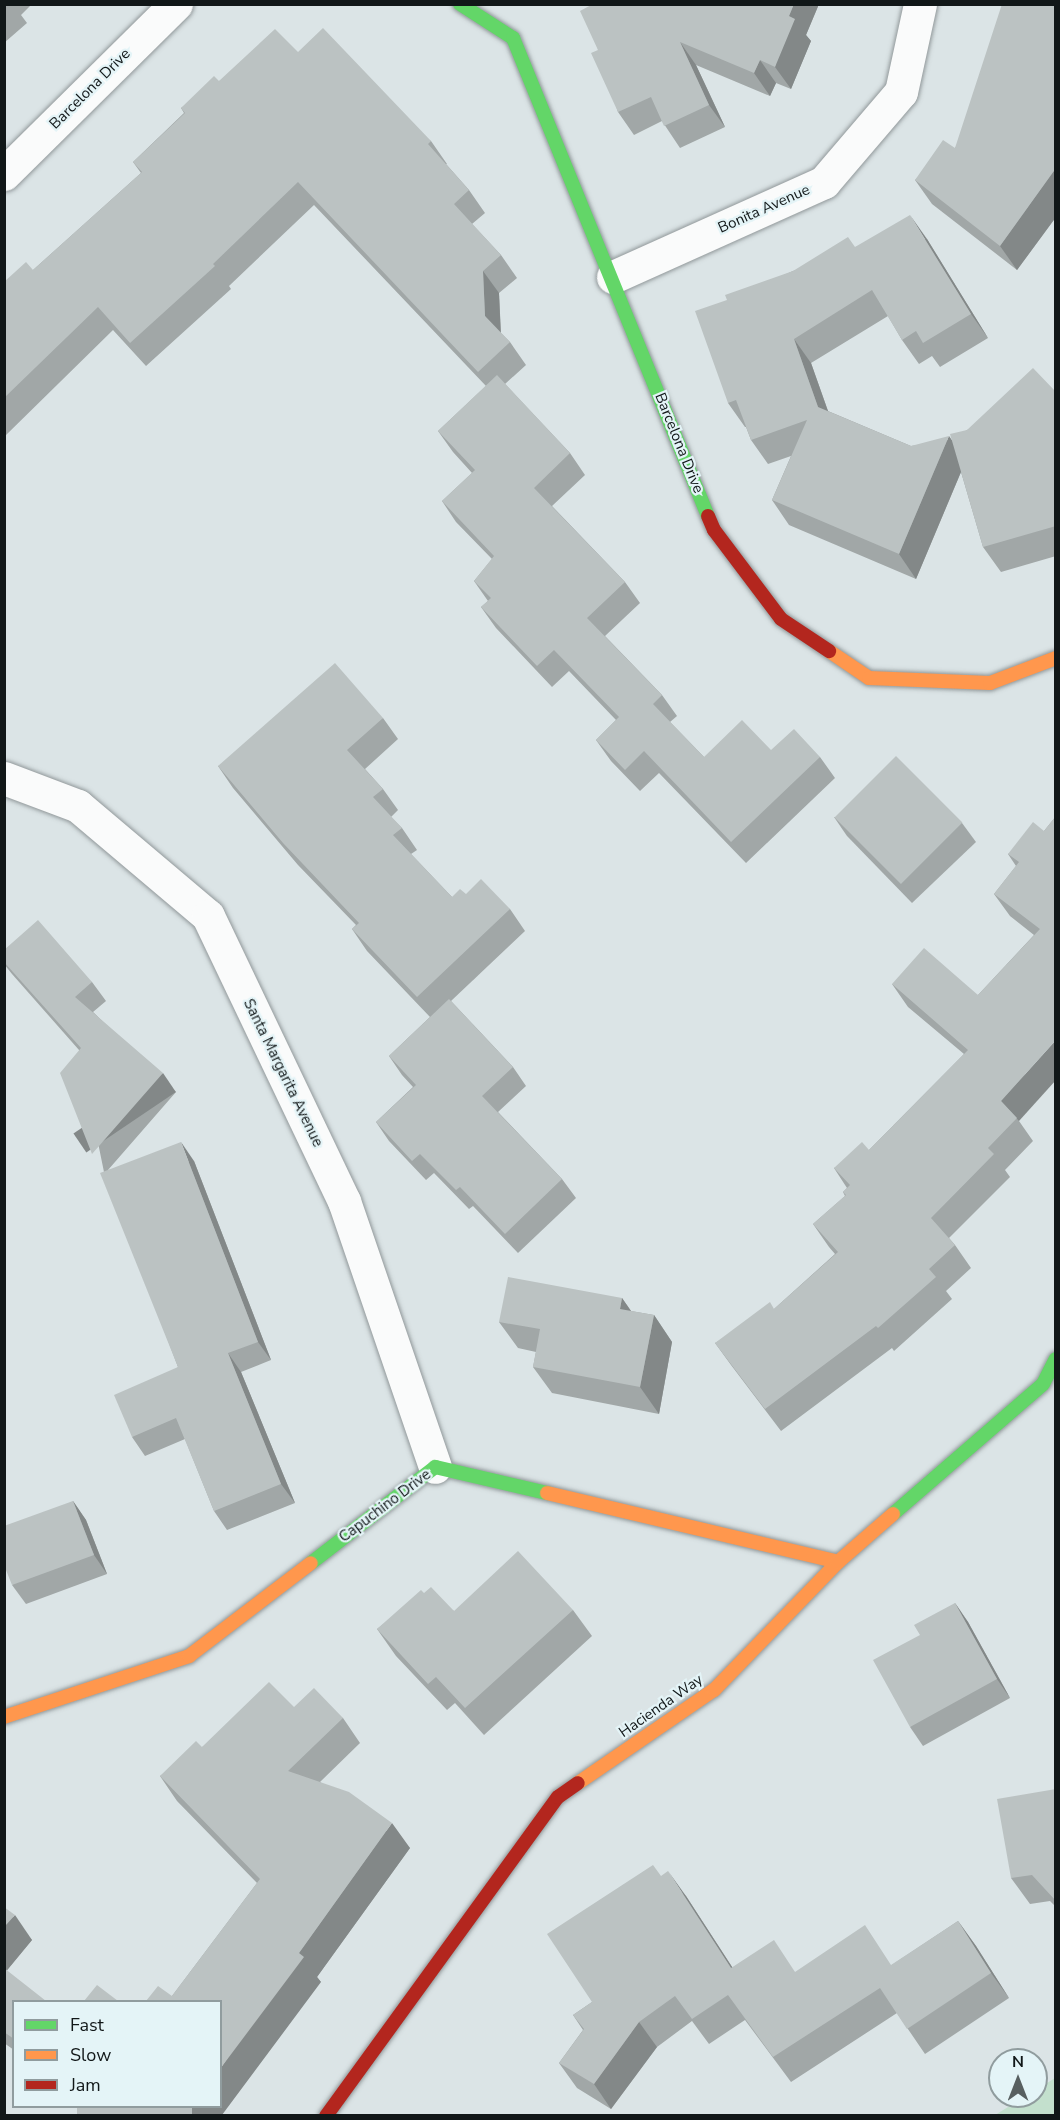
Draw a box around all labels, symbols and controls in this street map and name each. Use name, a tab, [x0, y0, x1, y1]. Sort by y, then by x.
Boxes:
street label: Barcelona Drive	[46, 45, 134, 133]
street label: Bonita Avenue	[715, 181, 813, 237]
street label: Barcelona Drive	[651, 390, 707, 496]
street label: Santa Margarita Avenue	[239, 996, 327, 1150]
street label: Capuchino Drive	[336, 1466, 434, 1546]
street label: Hacienda Way	[616, 1670, 706, 1742]
legend	[12, 2000, 222, 2108]
text: Fast	[70, 2013, 104, 2037]
text: Slow	[70, 2043, 111, 2067]
north arrow	[988, 2048, 1048, 2108]
text: N	[1012, 2051, 1024, 2073]
text: Jam	[70, 2073, 101, 2097]

